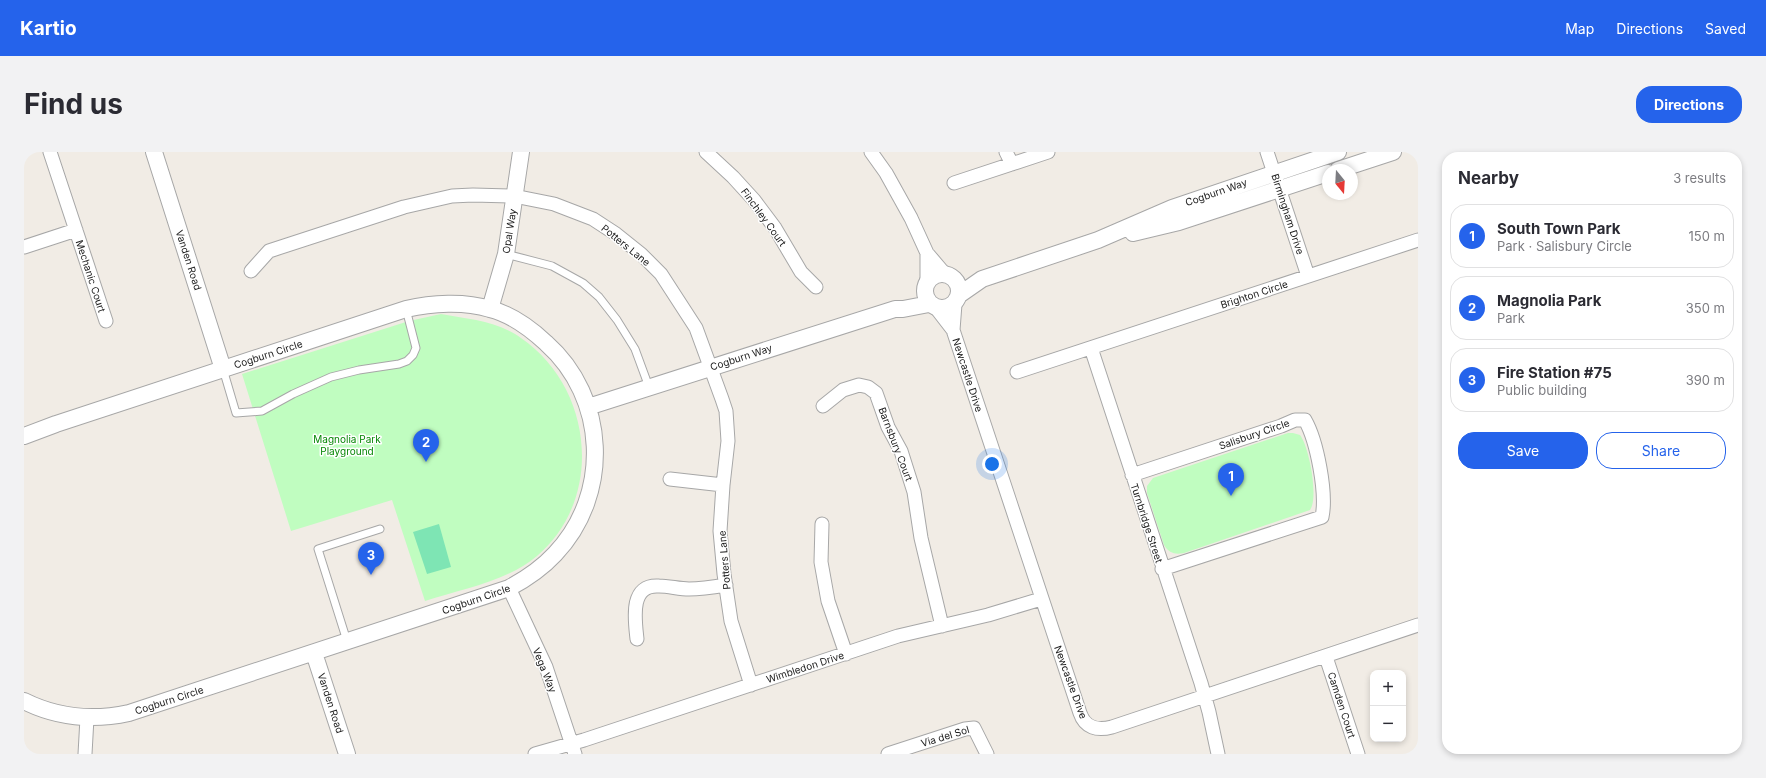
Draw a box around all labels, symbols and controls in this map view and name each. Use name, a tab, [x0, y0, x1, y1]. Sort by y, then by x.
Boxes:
text: Kartio	[20, 17, 77, 40]
text: Map	[1565, 20, 1594, 37]
text: Directions	[1616, 20, 1683, 37]
text: Saved	[1705, 20, 1746, 37]
button: Directions	[1636, 86, 1742, 123]
text: Find us	[24, 87, 123, 121]
north arrow	[1322, 164, 1358, 200]
text: Nearby	[1458, 168, 1519, 188]
text: 3 results	[1673, 170, 1726, 186]
street label: Birmingham Drive	[1269, 172, 1307, 256]
street label: Cogburn Way	[1184, 176, 1249, 208]
street label: Finchley Court	[739, 186, 789, 249]
street label: Opal Way	[500, 207, 519, 254]
text: South Town Park	[1497, 219, 1621, 238]
street label: Potters Lane	[599, 222, 653, 268]
street label: Vanden Road	[174, 228, 204, 292]
text: 1	[1469, 228, 1475, 244]
text: 150 m	[1689, 228, 1725, 244]
street label: Mechanic Court	[74, 238, 109, 314]
text: Park · Salisbury Circle	[1497, 238, 1632, 254]
street label: Brighton Circle	[1219, 277, 1289, 311]
text: Magnolia Park	[1497, 291, 1601, 310]
text: 2	[1468, 300, 1476, 316]
text: 350 m	[1686, 300, 1725, 316]
text: Park	[1497, 310, 1525, 326]
street label: Cogburn Circle	[232, 337, 304, 371]
street label: Newcastle Drive	[950, 337, 986, 414]
street label: Cogburn Way	[708, 341, 774, 373]
text: Fire Station #75	[1497, 363, 1612, 382]
text: 3	[1468, 372, 1476, 388]
text: 390 m	[1686, 372, 1725, 388]
text: Public building	[1497, 382, 1587, 398]
street label: Barnsbury Court	[876, 405, 916, 483]
street label: Salisbury Circle	[1217, 416, 1291, 452]
pin: 2	[413, 429, 439, 462]
button: Save	[1458, 432, 1588, 469]
button: Share	[1596, 432, 1726, 469]
park label: Magnolia Park Playground	[313, 433, 381, 457]
your location	[982, 454, 1002, 474]
pin: 1	[1218, 463, 1244, 496]
street label: Turnbridge Street	[1128, 482, 1166, 565]
street label: Potters Lane	[715, 530, 733, 590]
pin: 3	[358, 542, 384, 575]
street label: Cogburn Circle	[440, 582, 512, 616]
street label: Newcastle Drive	[1052, 644, 1090, 720]
street label: Vega Way	[531, 646, 560, 694]
street label: Wimbledon Drive	[765, 649, 846, 685]
street label: Camden Court	[1326, 670, 1359, 740]
map controls	[1370, 670, 1406, 742]
button: +	[1370, 670, 1406, 706]
street label: Vanden Road	[316, 671, 346, 735]
street label: Cogburn Circle	[133, 683, 205, 717]
button: −	[1370, 706, 1406, 742]
street label: Via del Sol	[919, 723, 971, 749]

